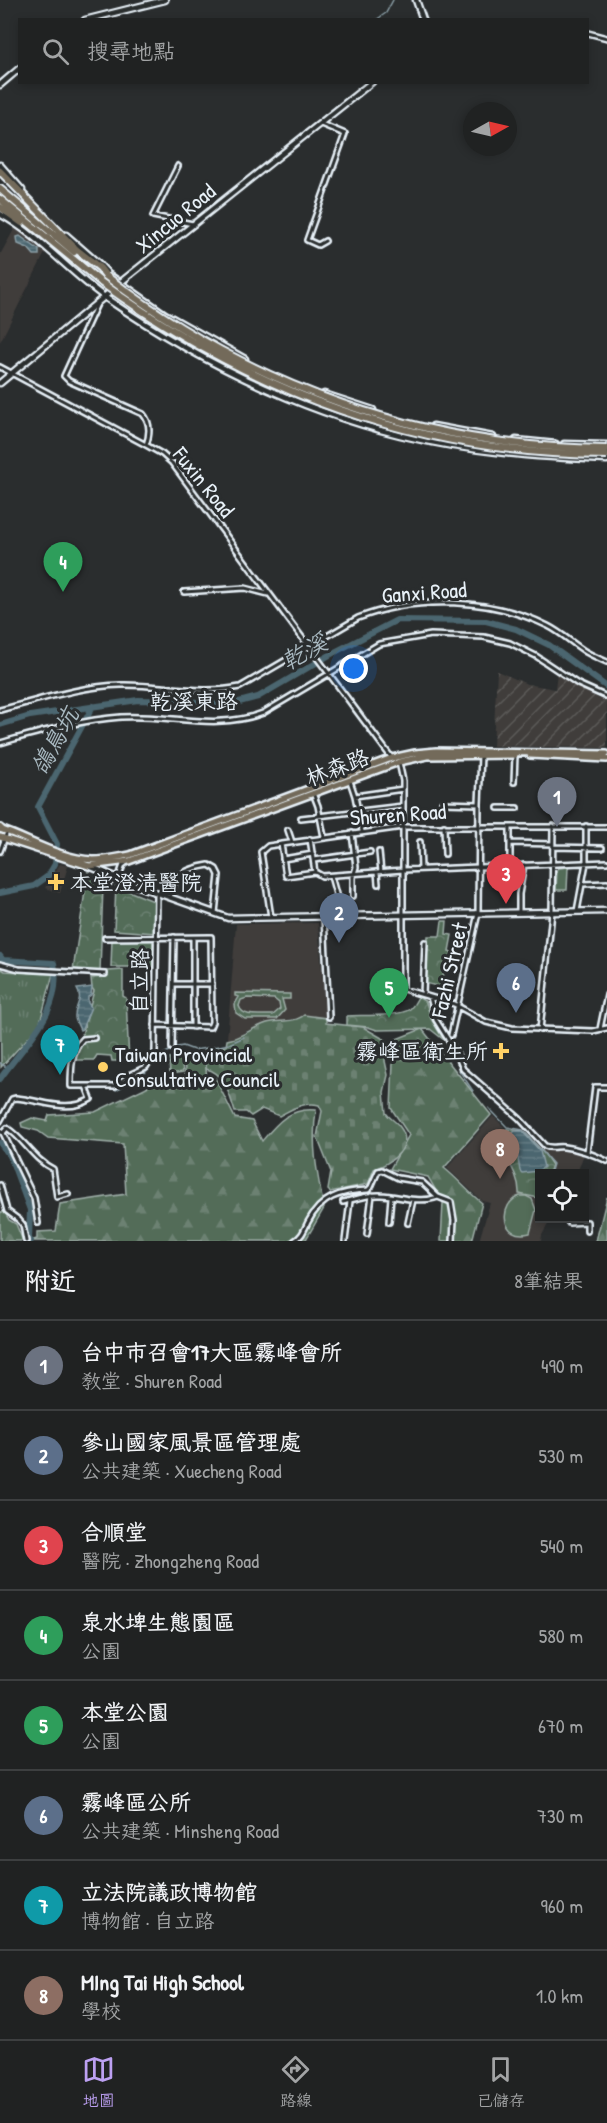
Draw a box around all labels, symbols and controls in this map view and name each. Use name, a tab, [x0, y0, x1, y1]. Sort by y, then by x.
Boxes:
search box	[18, 18, 589, 84]
icon: search	[39, 35, 72, 68]
text: 搜尋地點	[87, 36, 175, 66]
north arrow	[463, 102, 517, 156]
street label: Xincuo Road	[128, 176, 222, 260]
street label: Fuxin Road	[166, 440, 242, 524]
pin: 4	[44, 542, 82, 592]
street label: Ganxi Road	[381, 574, 468, 610]
water label: 乾溪	[275, 624, 334, 677]
your location	[339, 654, 368, 683]
street label: 乾溪東路	[150, 686, 238, 716]
water label: 鴿鳥坑	[23, 699, 87, 780]
street label: 林森路	[301, 741, 373, 793]
pin: 1	[538, 778, 576, 827]
street label: Shuren Road	[349, 796, 448, 832]
pin: 3	[486, 854, 526, 904]
place label: 本堂澄清醫院	[70, 867, 202, 897]
marker: 本堂澄清醫院	[47, 873, 65, 891]
pin: 2	[320, 894, 358, 943]
street label: Fazhi Street	[423, 919, 475, 1021]
street label: 自立路	[123, 948, 155, 1014]
pin: 6	[496, 964, 536, 1013]
pin: 5	[370, 968, 408, 1018]
pin: 7	[40, 1026, 80, 1075]
place label: 霧峰區衛生所	[356, 1036, 488, 1066]
place label: Taiwan Provincial Consultative Council	[115, 1039, 279, 1094]
marker: 霧峰區衛生所	[492, 1042, 510, 1060]
marker: Taiwan Provincial Consultative Council	[96, 1060, 110, 1074]
pin: 8	[480, 1130, 520, 1179]
map controls	[535, 1169, 589, 1223]
button: locate	[535, 1169, 589, 1223]
text: 附近	[24, 1263, 76, 1298]
text: 8筆結果	[514, 1267, 583, 1294]
text: 台中市召會17大區霧峰會所	[81, 1337, 342, 1367]
text: 1	[40, 1352, 47, 1379]
text: 490 m	[541, 1352, 583, 1379]
text: 教堂 · Shuren Road	[81, 1367, 222, 1394]
text: 參山國家風景區管理處	[81, 1427, 301, 1457]
text: 2	[39, 1442, 48, 1469]
text: 530 m	[538, 1442, 583, 1469]
text: 公共建築 · Xuecheng Road	[81, 1457, 282, 1484]
text: 合順堂	[81, 1517, 147, 1547]
text: 3	[39, 1532, 48, 1559]
text: 540 m	[540, 1532, 583, 1559]
text: 醫院 · Zhongzheng Road	[81, 1547, 259, 1574]
text: 泉水埤生態園區	[81, 1607, 235, 1637]
text: 4	[40, 1622, 47, 1649]
text: 580 m	[539, 1622, 583, 1649]
text: 公園	[81, 1637, 121, 1664]
text: 本堂公園	[81, 1697, 169, 1727]
text: 5	[39, 1712, 48, 1739]
text: 670 m	[538, 1712, 583, 1739]
text: 公園	[81, 1727, 121, 1754]
text: 霧峰區公所	[81, 1787, 191, 1817]
text: 6	[40, 1802, 47, 1829]
text: 730 m	[537, 1802, 583, 1829]
text: 公共建築 · Minsheng Road	[81, 1817, 279, 1844]
text: 立法院議政博物館	[81, 1877, 257, 1907]
text: 7	[39, 1892, 48, 1919]
text: 960 m	[541, 1892, 583, 1919]
text: 博物館 · 自立路	[81, 1907, 214, 1934]
text: MIng Tai High School	[81, 1967, 244, 1997]
text: 8	[39, 1982, 48, 2009]
text: 1.0 km	[536, 1982, 583, 2009]
text: 學校	[81, 1997, 121, 2024]
tab: 地圖	[82, 2053, 115, 2111]
tab: 路線	[279, 2053, 312, 2111]
tab: 已儲存	[477, 2053, 525, 2111]

